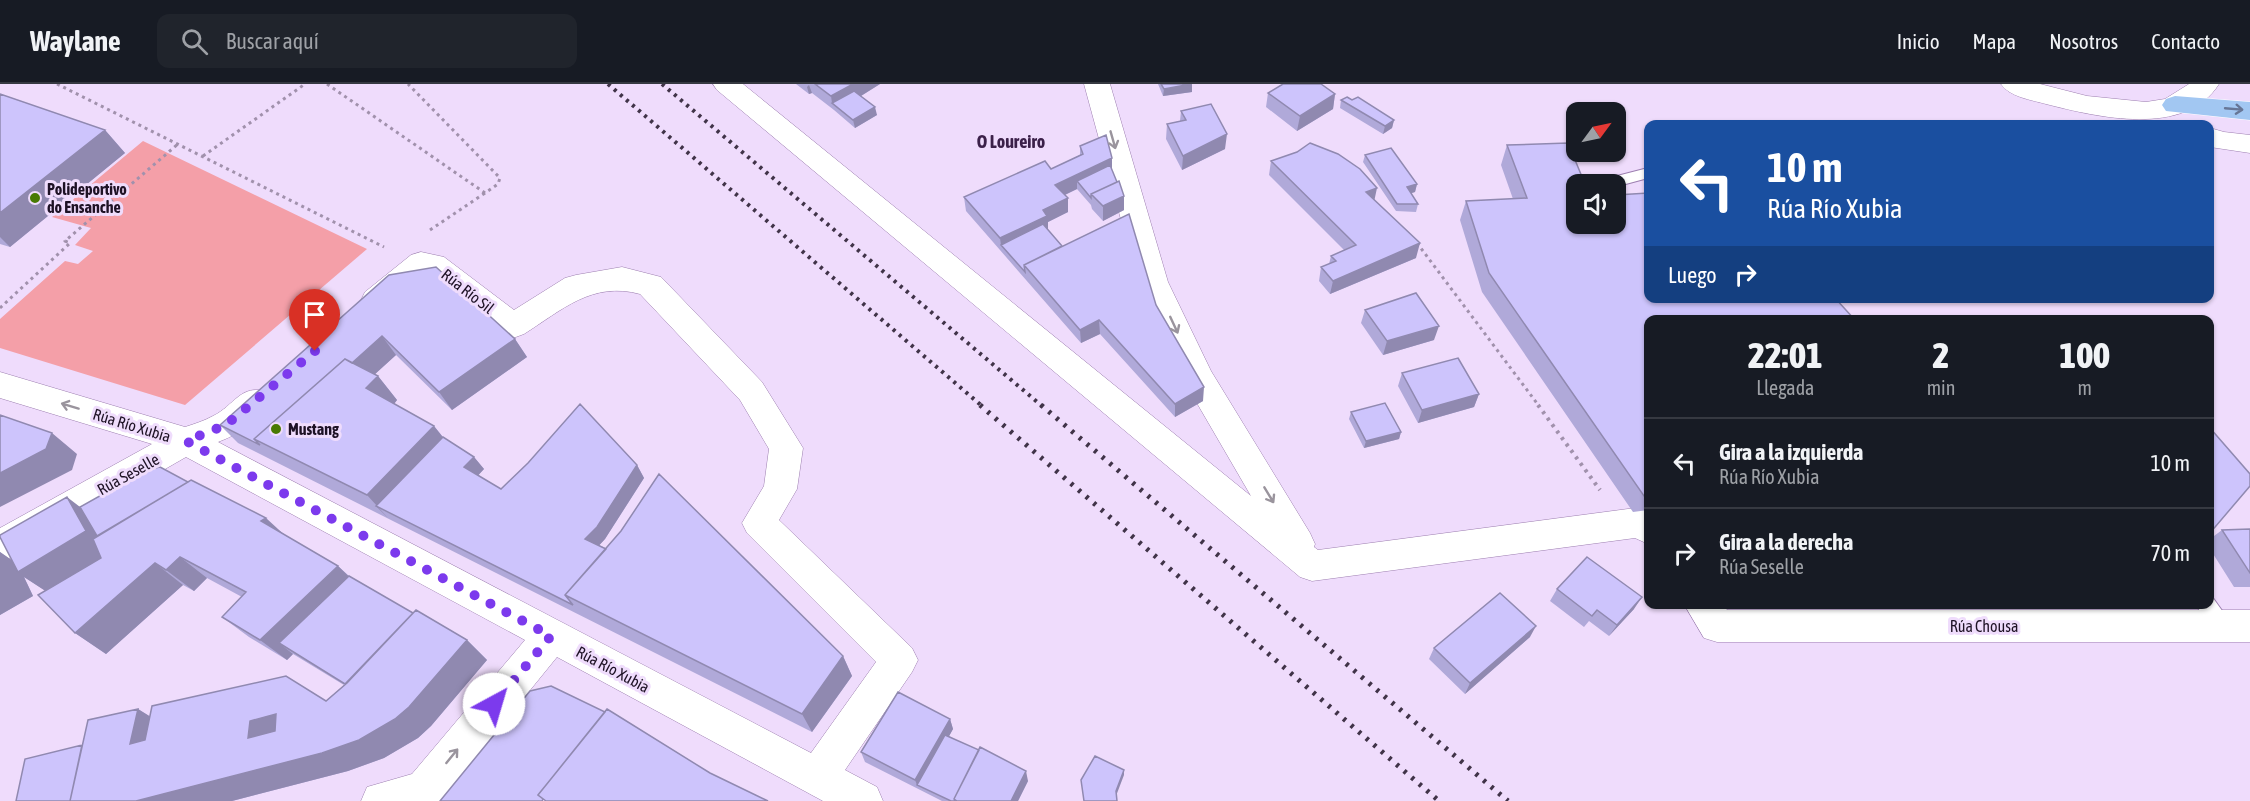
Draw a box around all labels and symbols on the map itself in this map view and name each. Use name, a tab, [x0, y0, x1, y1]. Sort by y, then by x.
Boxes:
north arrow	[1566, 102, 1626, 162]
one-way arrow	[2223, 104, 2243, 115]
one-way arrow	[1108, 130, 1119, 149]
district label: O Loureiro	[977, 131, 1045, 152]
place label: Polideportivo do Ensanche	[47, 180, 127, 216]
marker: Polideportivo do Ensanche	[28, 191, 42, 205]
street label: Rúa Río Sil	[438, 265, 498, 317]
pin	[289, 289, 340, 351]
one-way arrow	[1168, 316, 1180, 334]
one-way arrow	[61, 400, 80, 411]
street label: Rúa Río Xubia	[91, 405, 173, 445]
place label: Mustang	[288, 420, 339, 438]
marker: Mustang	[269, 422, 283, 436]
street label: Rúa Seselle	[94, 450, 162, 498]
one-way arrow	[1263, 486, 1275, 503]
street label: Rúa Chousa	[1950, 617, 2018, 635]
street label: Rúa Río Xubia	[573, 642, 653, 696]
position arrow	[462, 672, 526, 736]
one-way arrow	[446, 748, 459, 764]

